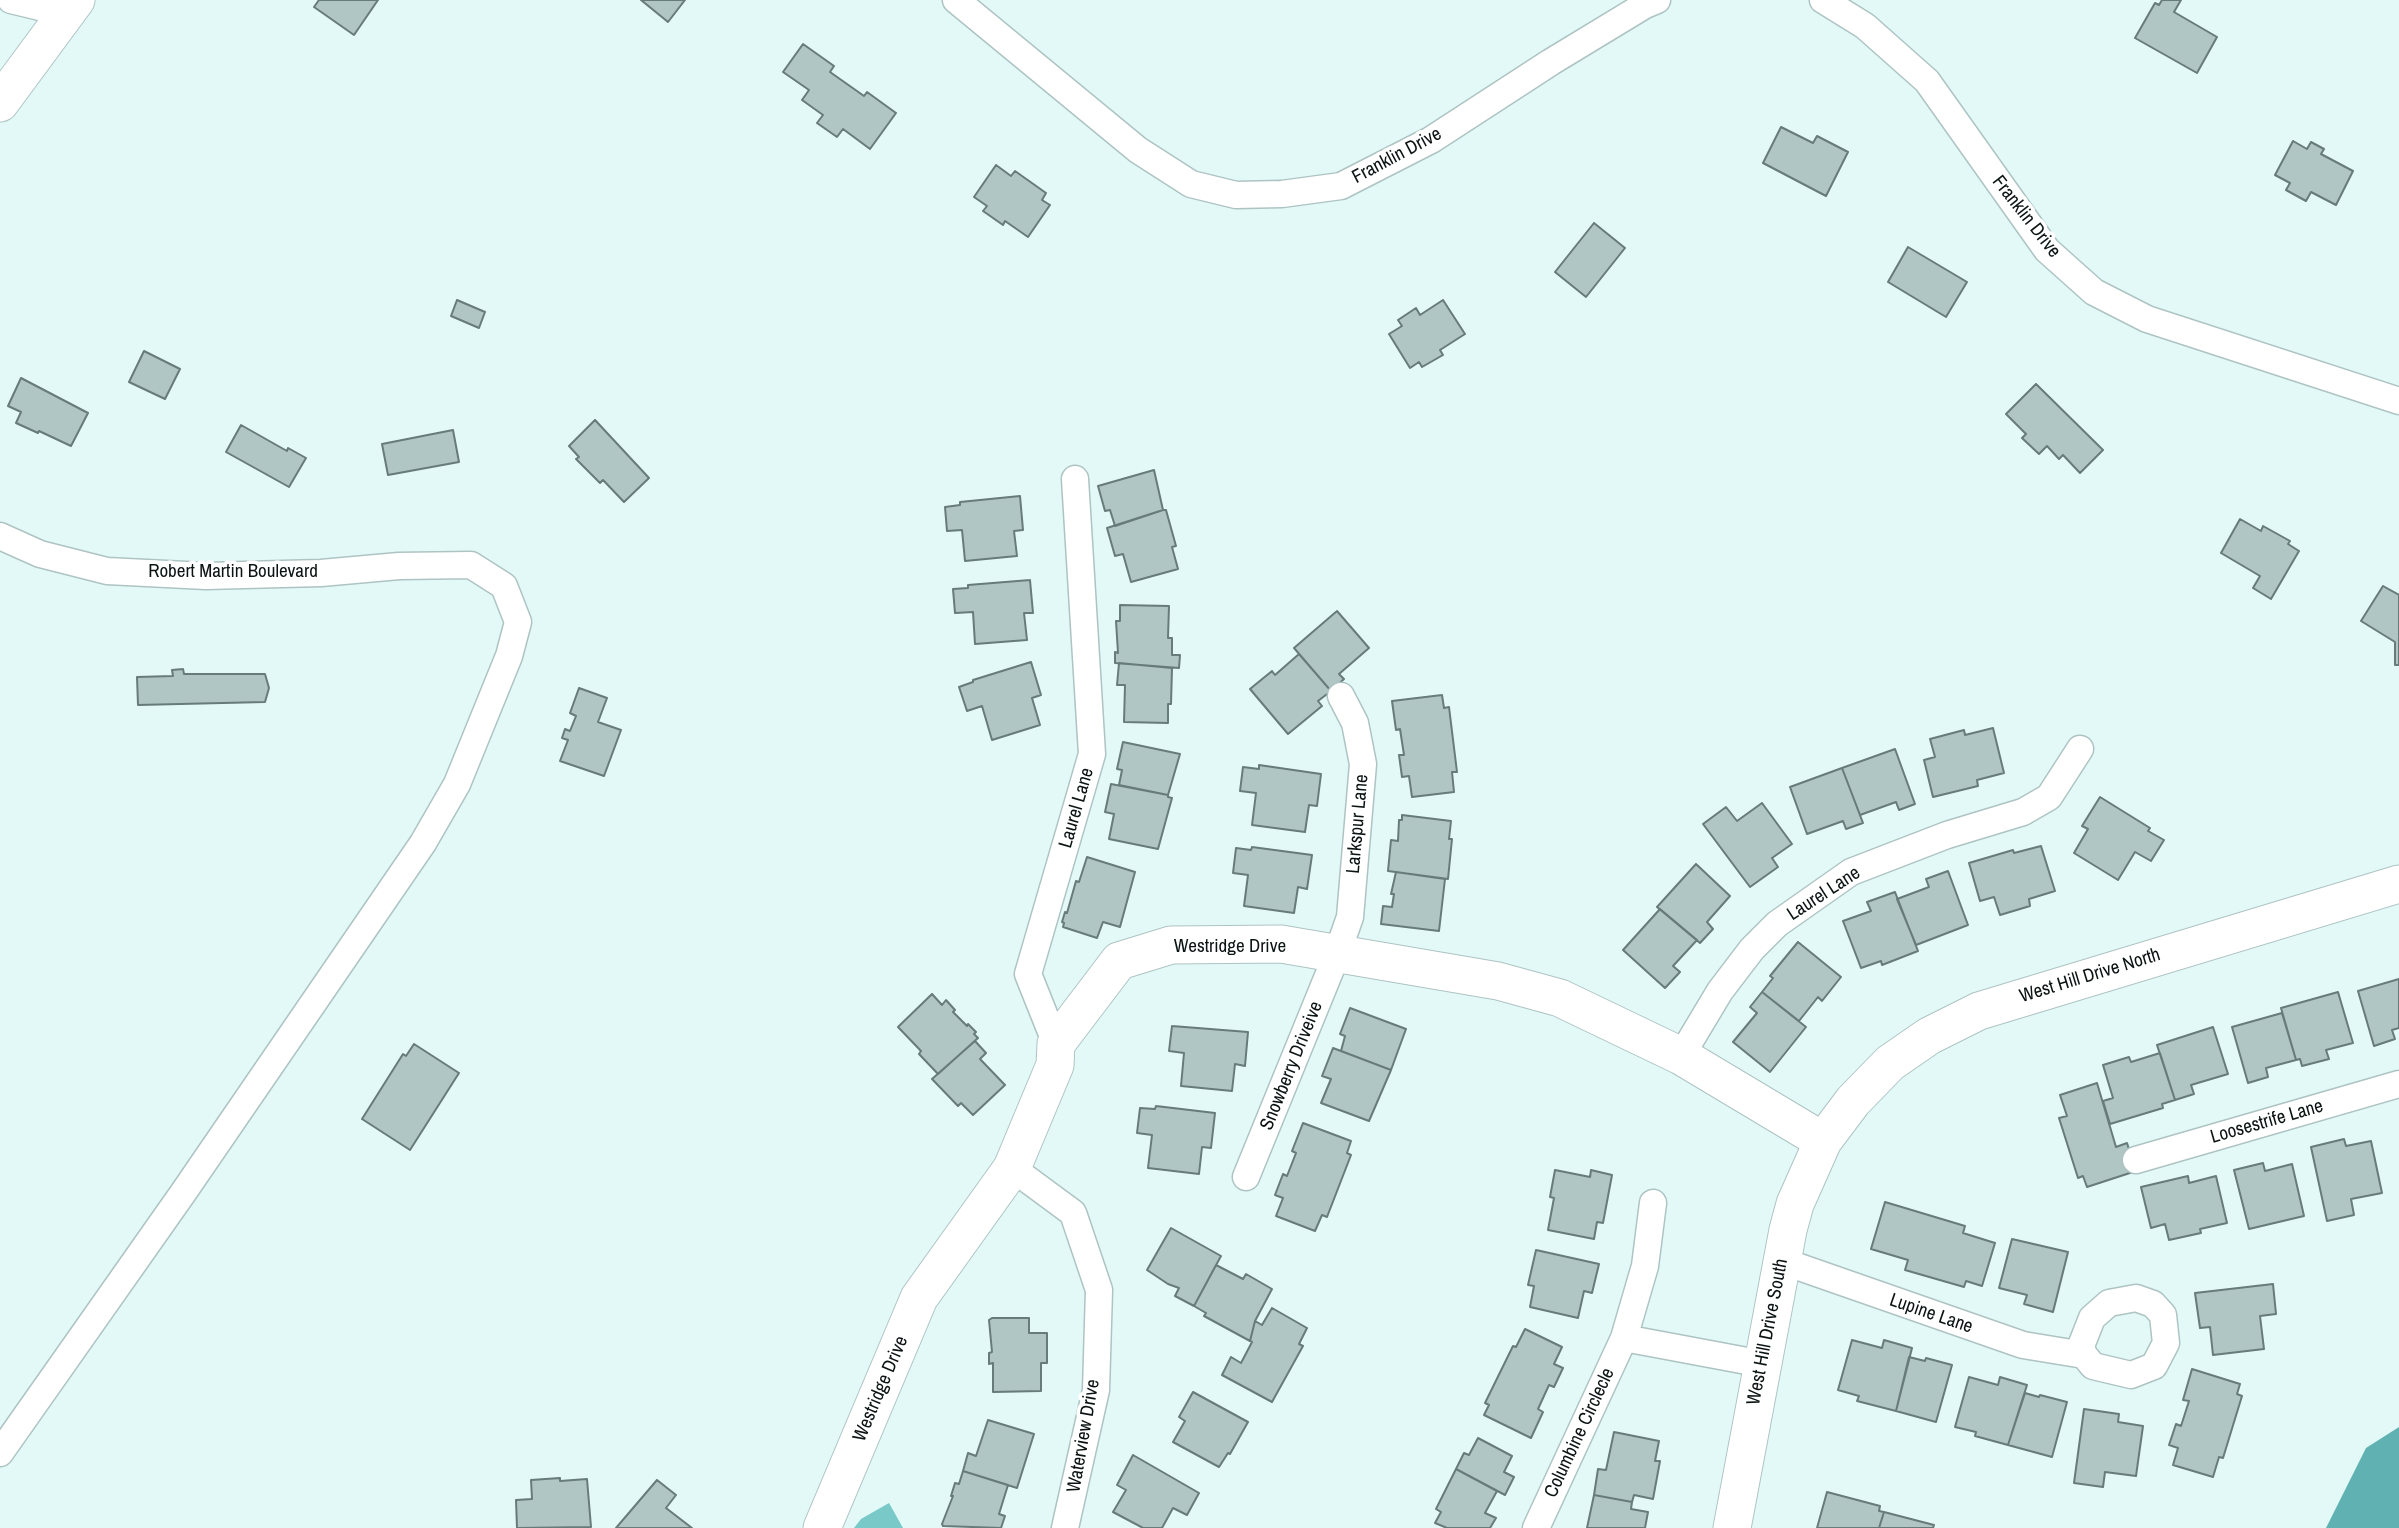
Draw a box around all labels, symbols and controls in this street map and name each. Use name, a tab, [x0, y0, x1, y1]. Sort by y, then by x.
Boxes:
street label: Franklin Drive	[1348, 123, 1446, 189]
street label: Franklin Drive	[1987, 171, 2065, 263]
street label: Robert Martin Boulevard	[148, 561, 318, 583]
street label: Laurel Lane	[1055, 765, 1099, 851]
street label: Larkspur Lane	[1342, 773, 1374, 875]
street label: Laurel Lane	[1783, 862, 1865, 926]
street label: Westridge Drive	[1174, 936, 1286, 958]
street label: West Hill Drive North	[2017, 944, 2163, 1008]
street label: Snowberry Driveive	[1256, 998, 1328, 1134]
street label: Loosestrife Lane	[2208, 1095, 2326, 1149]
street label: West Hill Drive South	[1743, 1257, 1793, 1407]
street label: Lupine Lane	[1886, 1289, 1976, 1339]
street label: Westridge Drive	[849, 1333, 913, 1445]
street label: Columbine Circlecle	[1540, 1365, 1620, 1501]
street label: Waterview Drive	[1063, 1378, 1105, 1494]

